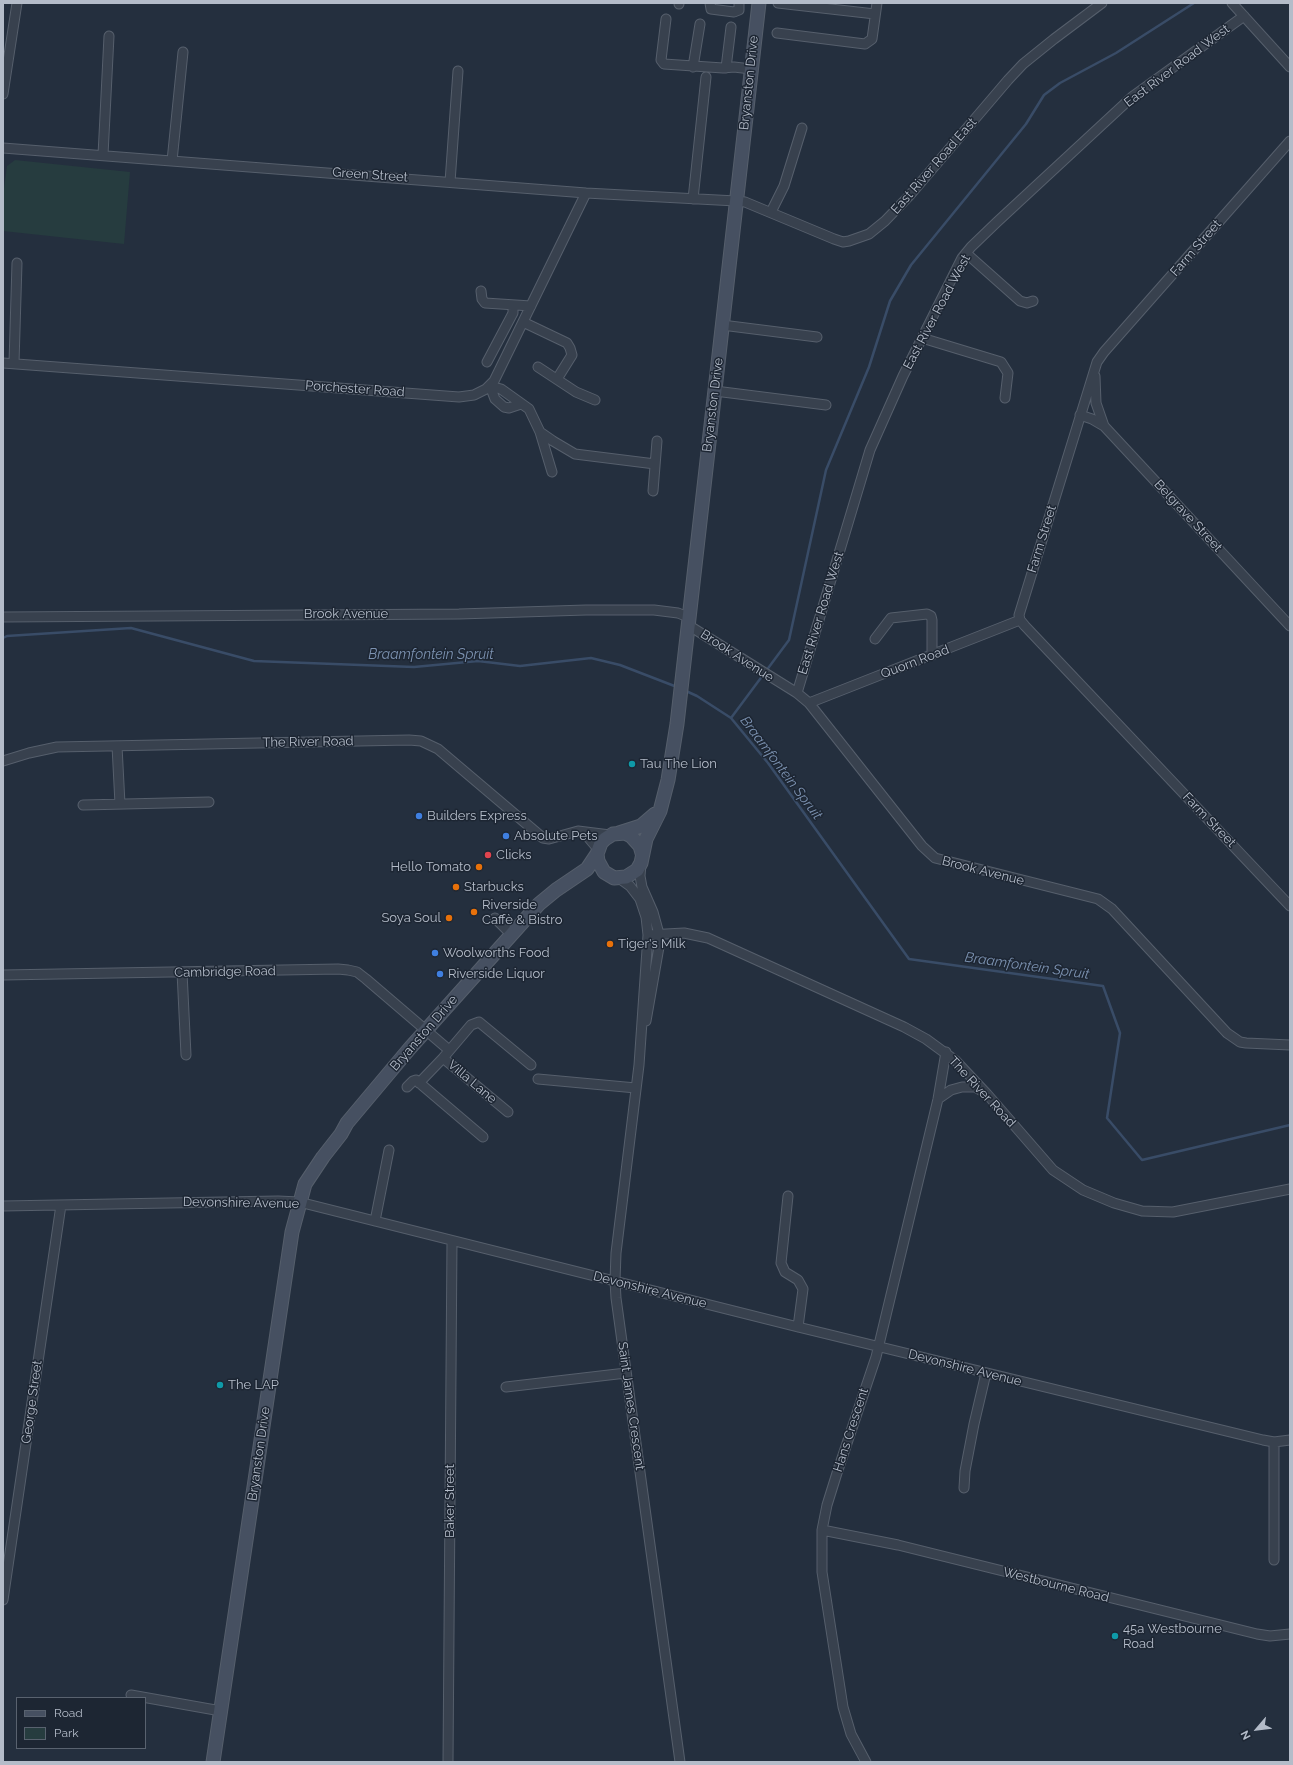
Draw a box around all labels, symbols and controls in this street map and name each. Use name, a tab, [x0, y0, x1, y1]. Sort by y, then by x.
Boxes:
street label: East River Road West	[1121, 21, 1233, 111]
street label: Bryanston Drive	[736, 35, 762, 131]
street label: East River Road East	[888, 115, 980, 217]
street label: Green Street	[332, 165, 408, 185]
street label: Farm Street	[1167, 217, 1225, 279]
street label: East River Road West	[900, 252, 974, 372]
street label: Bryanston Drive	[699, 357, 727, 453]
street label: Porchester Road	[305, 378, 405, 400]
street label: Belgrave Street	[1151, 477, 1225, 555]
street label: Farm Street	[1024, 503, 1060, 575]
street label: East River Road West	[795, 550, 847, 676]
street label: Brook Avenue	[304, 606, 388, 622]
street label: Brook Avenue	[697, 627, 777, 685]
street label: Quorn Road	[879, 642, 951, 682]
water label: Braamfontein Spruit	[368, 647, 494, 663]
water label: Braamfontein Spruit	[737, 713, 825, 823]
street label: The River Road	[262, 733, 354, 751]
place label: Tau The Lion	[640, 756, 717, 772]
marker: Tau The Lion	[627, 759, 637, 769]
street label: Farm Street	[1179, 789, 1239, 851]
place label: Builders Express	[427, 808, 527, 824]
marker: Builders Express	[414, 811, 424, 821]
place label: Absolute Pets	[514, 828, 597, 844]
marker: Absolute Pets	[501, 831, 511, 841]
place label: Clicks	[496, 847, 532, 863]
marker: Clicks	[483, 850, 493, 860]
street label: Brook Avenue	[940, 853, 1026, 889]
place label: Hello Tomato	[391, 859, 471, 875]
marker: Hello Tomato	[474, 862, 484, 872]
place label: Starbucks	[464, 879, 524, 895]
marker: Starbucks	[451, 882, 461, 892]
place label: Riverside Caffè & Bistro	[482, 897, 562, 928]
marker: Riverside Caffè & Bistro	[469, 907, 479, 917]
place label: Soya Soul	[381, 910, 441, 926]
marker: Soya Soul	[444, 913, 454, 923]
place label: Tiger's Milk	[618, 936, 686, 952]
marker: Tiger's Milk	[605, 939, 615, 949]
place label: Woolworths Food	[443, 945, 549, 961]
marker: Woolworths Food	[430, 948, 440, 958]
water label: Braamfontein Spruit	[964, 949, 1090, 983]
street label: Cambridge Road	[174, 963, 276, 981]
place label: Riverside Liquor	[448, 966, 545, 982]
marker: Riverside Liquor	[435, 969, 445, 979]
street label: Bryanston Drive	[387, 992, 461, 1074]
street label: The River Road	[945, 1053, 1019, 1131]
street label: Villa Lane	[444, 1057, 500, 1107]
street label: Devonshire Avenue	[183, 1194, 299, 1212]
street label: Devonshire Avenue	[592, 1268, 708, 1312]
street label: Saint James Crescent	[614, 1341, 648, 1471]
street label: Devonshire Avenue	[907, 1346, 1023, 1390]
street label: George Street	[18, 1359, 46, 1445]
place label: The LAP	[228, 1377, 279, 1393]
marker: The LAP	[215, 1380, 225, 1390]
street label: Hans Crescent	[830, 1386, 872, 1474]
street label: Bryanston Drive	[245, 1406, 273, 1502]
street label: Baker Street	[442, 1464, 458, 1538]
street label: Westbourne Road	[1001, 1564, 1111, 1606]
place label: 45a Westbourne Road	[1123, 1621, 1222, 1652]
marker: 45a Westbourne Road	[1110, 1631, 1120, 1641]
legend	[16, 1697, 146, 1749]
text: Road	[54, 1706, 83, 1720]
north arrow	[1237, 1709, 1277, 1749]
text: Park	[54, 1726, 79, 1740]
text: N	[1238, 1728, 1254, 1742]

